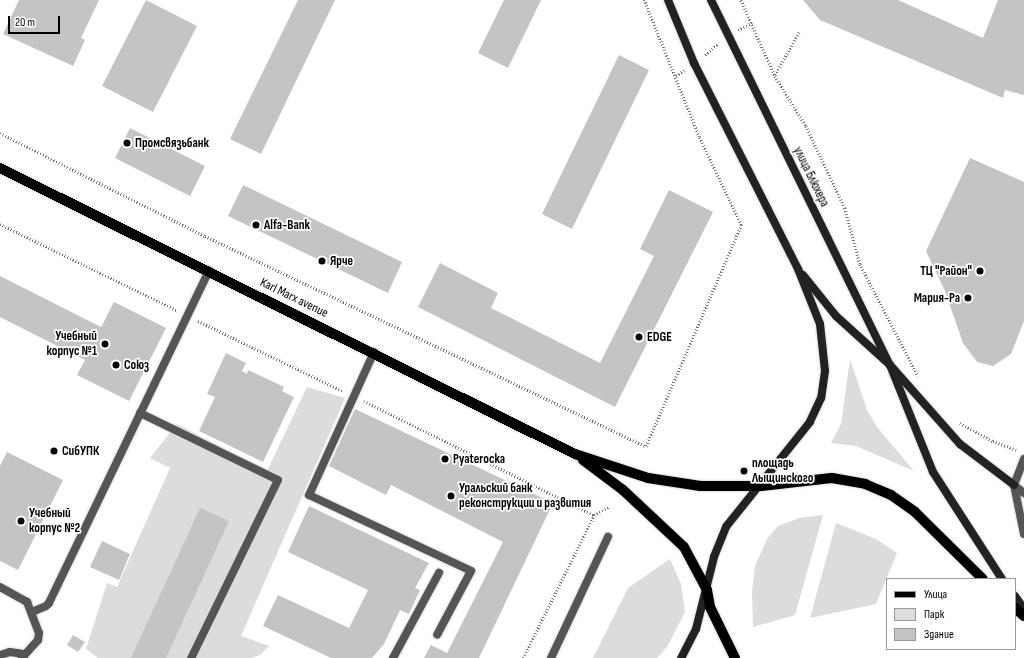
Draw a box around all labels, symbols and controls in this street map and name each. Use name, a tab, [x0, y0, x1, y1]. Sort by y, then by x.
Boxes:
scale bar	[10, 8, 62, 34]
text: 20 m	[15, 15, 35, 30]
place label: Промсвязьбанк	[135, 135, 209, 151]
marker: Промсвязьбанк	[122, 138, 132, 148]
street label: улица Блюхера	[790, 144, 832, 210]
place label: Alfa-Bank	[264, 217, 310, 233]
marker: Alfa-Bank	[251, 220, 261, 230]
place label: Ярче	[330, 253, 353, 269]
marker: Ярче	[317, 256, 327, 266]
place label: ТЦ "Район"	[920, 263, 972, 279]
marker: ТЦ "Район"	[975, 266, 985, 276]
street label: Karl Marx avenue	[257, 275, 331, 321]
place label: Мария-Ра	[914, 290, 960, 306]
marker: Мария-Ра	[963, 293, 973, 303]
place label: Учебный корпус №1	[46, 329, 97, 360]
place label: EDGE	[647, 329, 672, 345]
marker: EDGE	[634, 332, 644, 342]
marker: Учебный корпус №1	[100, 339, 110, 349]
place label: Союз	[124, 357, 149, 373]
marker: Союз	[111, 360, 121, 370]
place label: СибУПК	[62, 443, 99, 459]
marker: СибУПК	[49, 446, 59, 456]
place label: Pyaterocka	[453, 451, 505, 467]
marker: Pyaterocka	[440, 454, 450, 464]
place label: площадь Лыщинского	[752, 456, 813, 487]
marker: площадь Лыщинского	[739, 466, 749, 476]
place label: Уральский банк реконструкции и развития	[459, 481, 591, 512]
marker: Уральский банк реконструкции и развития	[446, 491, 456, 501]
place label: Учебный корпус №2	[29, 506, 80, 537]
marker: Учебный корпус №2	[16, 516, 26, 526]
legend	[886, 578, 1016, 650]
text: Улица	[924, 587, 947, 602]
text: Парк	[924, 607, 944, 622]
text: Здание	[924, 627, 954, 642]

